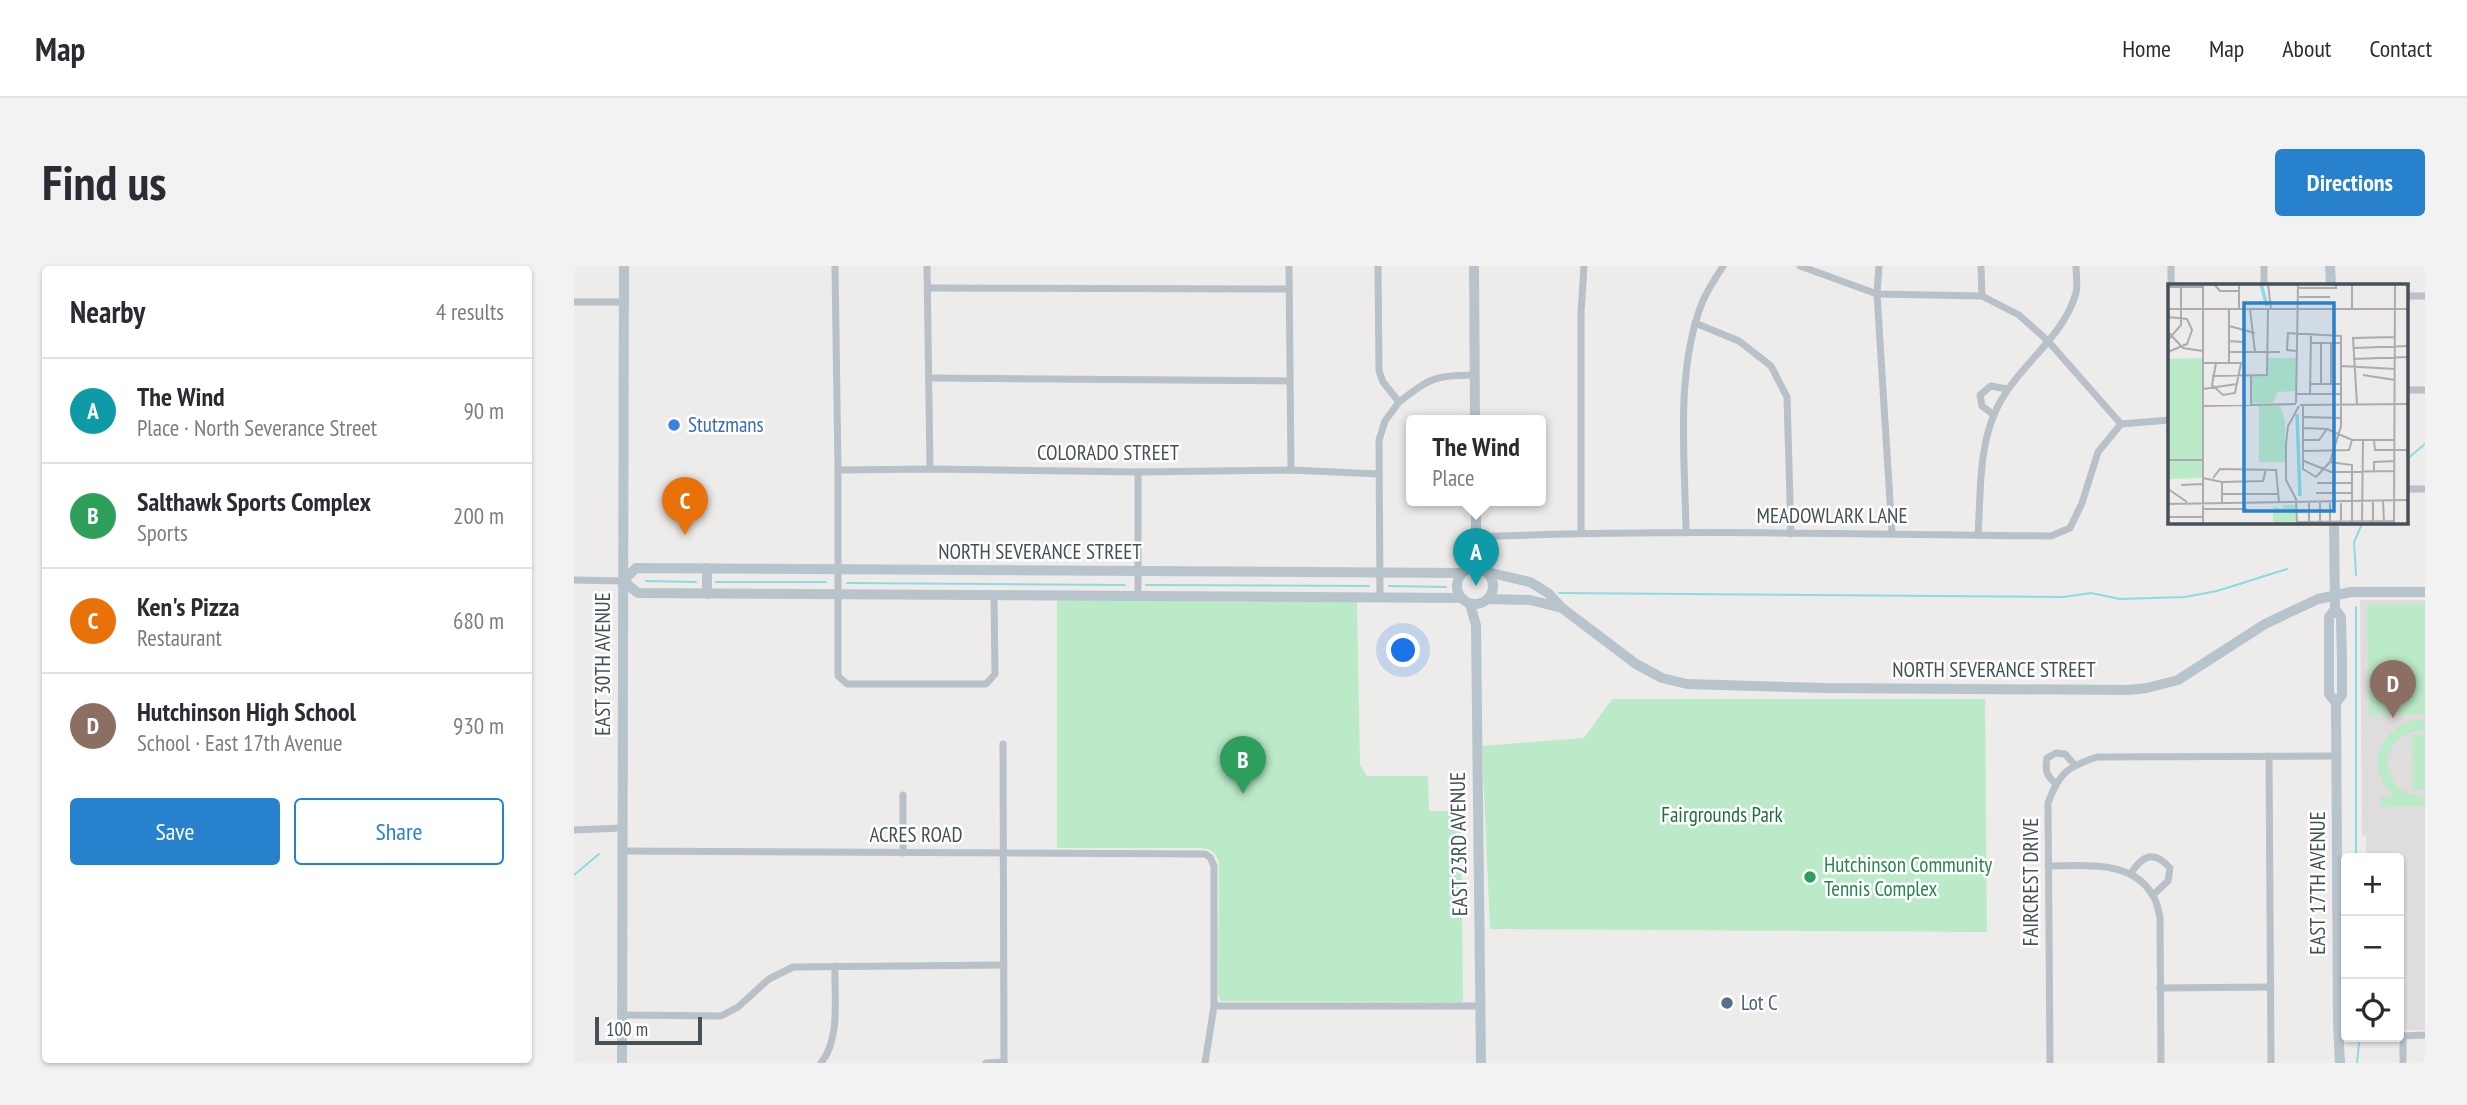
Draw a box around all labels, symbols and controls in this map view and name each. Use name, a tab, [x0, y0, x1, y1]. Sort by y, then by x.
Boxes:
text: Map	[35, 27, 85, 70]
text: Home	[2122, 33, 2171, 64]
text: Map	[2209, 33, 2244, 64]
text: About	[2282, 33, 2331, 64]
text: Contact	[2369, 33, 2432, 64]
button: Directions	[2275, 149, 2425, 216]
text: Find us	[42, 150, 166, 214]
inset map	[2168, 284, 2408, 523]
text: Nearby	[70, 292, 145, 331]
text: 4 results	[436, 297, 504, 326]
text: The Wind	[137, 380, 225, 413]
text: A	[87, 396, 99, 425]
text: 90 m	[463, 396, 504, 425]
place label: Stutzmans	[688, 411, 764, 438]
text: Place · North Severance Street	[137, 413, 377, 442]
popup	[1406, 415, 1546, 506]
marker: Stutzmans	[666, 417, 682, 433]
text: The Wind	[1432, 430, 1520, 463]
street label: COLORADO STREET	[1037, 439, 1180, 466]
text: Place	[1432, 463, 1474, 492]
pin: C	[662, 477, 708, 535]
text: Salthawk Sports Complex	[137, 485, 371, 518]
text: B	[87, 501, 99, 530]
text: 200 m	[453, 501, 504, 530]
street label: MEADOWLARK LANE	[1757, 502, 1907, 529]
text: Sports	[137, 518, 188, 547]
pin: A	[1453, 528, 1499, 586]
street label: NORTH SEVERANCE STREET	[938, 538, 1142, 565]
text: Ken's Pizza	[137, 590, 240, 623]
street label: EAST 30TH AVENUE	[589, 592, 616, 736]
text: C	[88, 606, 98, 635]
text: 680 m	[453, 606, 504, 635]
text: Restaurant	[137, 623, 222, 652]
your location	[1386, 633, 1420, 667]
street label: NORTH SEVERANCE STREET	[1892, 656, 2096, 683]
pin: D	[2370, 660, 2416, 718]
text: Hutchinson High School	[137, 695, 356, 728]
text: D	[87, 711, 99, 740]
text: 930 m	[453, 711, 504, 740]
text: School · East 17th Avenue	[137, 728, 342, 757]
pin: B	[1220, 736, 1266, 794]
street label: EAST 23RD AVENUE	[1444, 772, 1473, 916]
button: Save	[70, 798, 280, 865]
button: Share	[294, 798, 504, 865]
park label: Fairgrounds Park	[1661, 801, 1783, 828]
street label: EAST 17TH AVENUE	[2304, 811, 2331, 955]
street label: FAIRCREST DRIVE	[2017, 818, 2044, 946]
street label: ACRES ROAD	[869, 821, 963, 848]
place label: Hutchinson Community Tennis Complex	[1824, 851, 1992, 902]
map controls	[2341, 853, 2404, 1042]
button: +	[2341, 853, 2404, 916]
marker: Hutchinson Community Tennis Complex	[1802, 869, 1818, 885]
button: −	[2341, 916, 2404, 979]
button: locate	[2341, 979, 2404, 1042]
place label: Lot C	[1741, 989, 1778, 1016]
marker: Lot C	[1719, 995, 1735, 1011]
scale bar	[595, 1014, 702, 1046]
text: 100 m	[606, 1017, 648, 1041]

